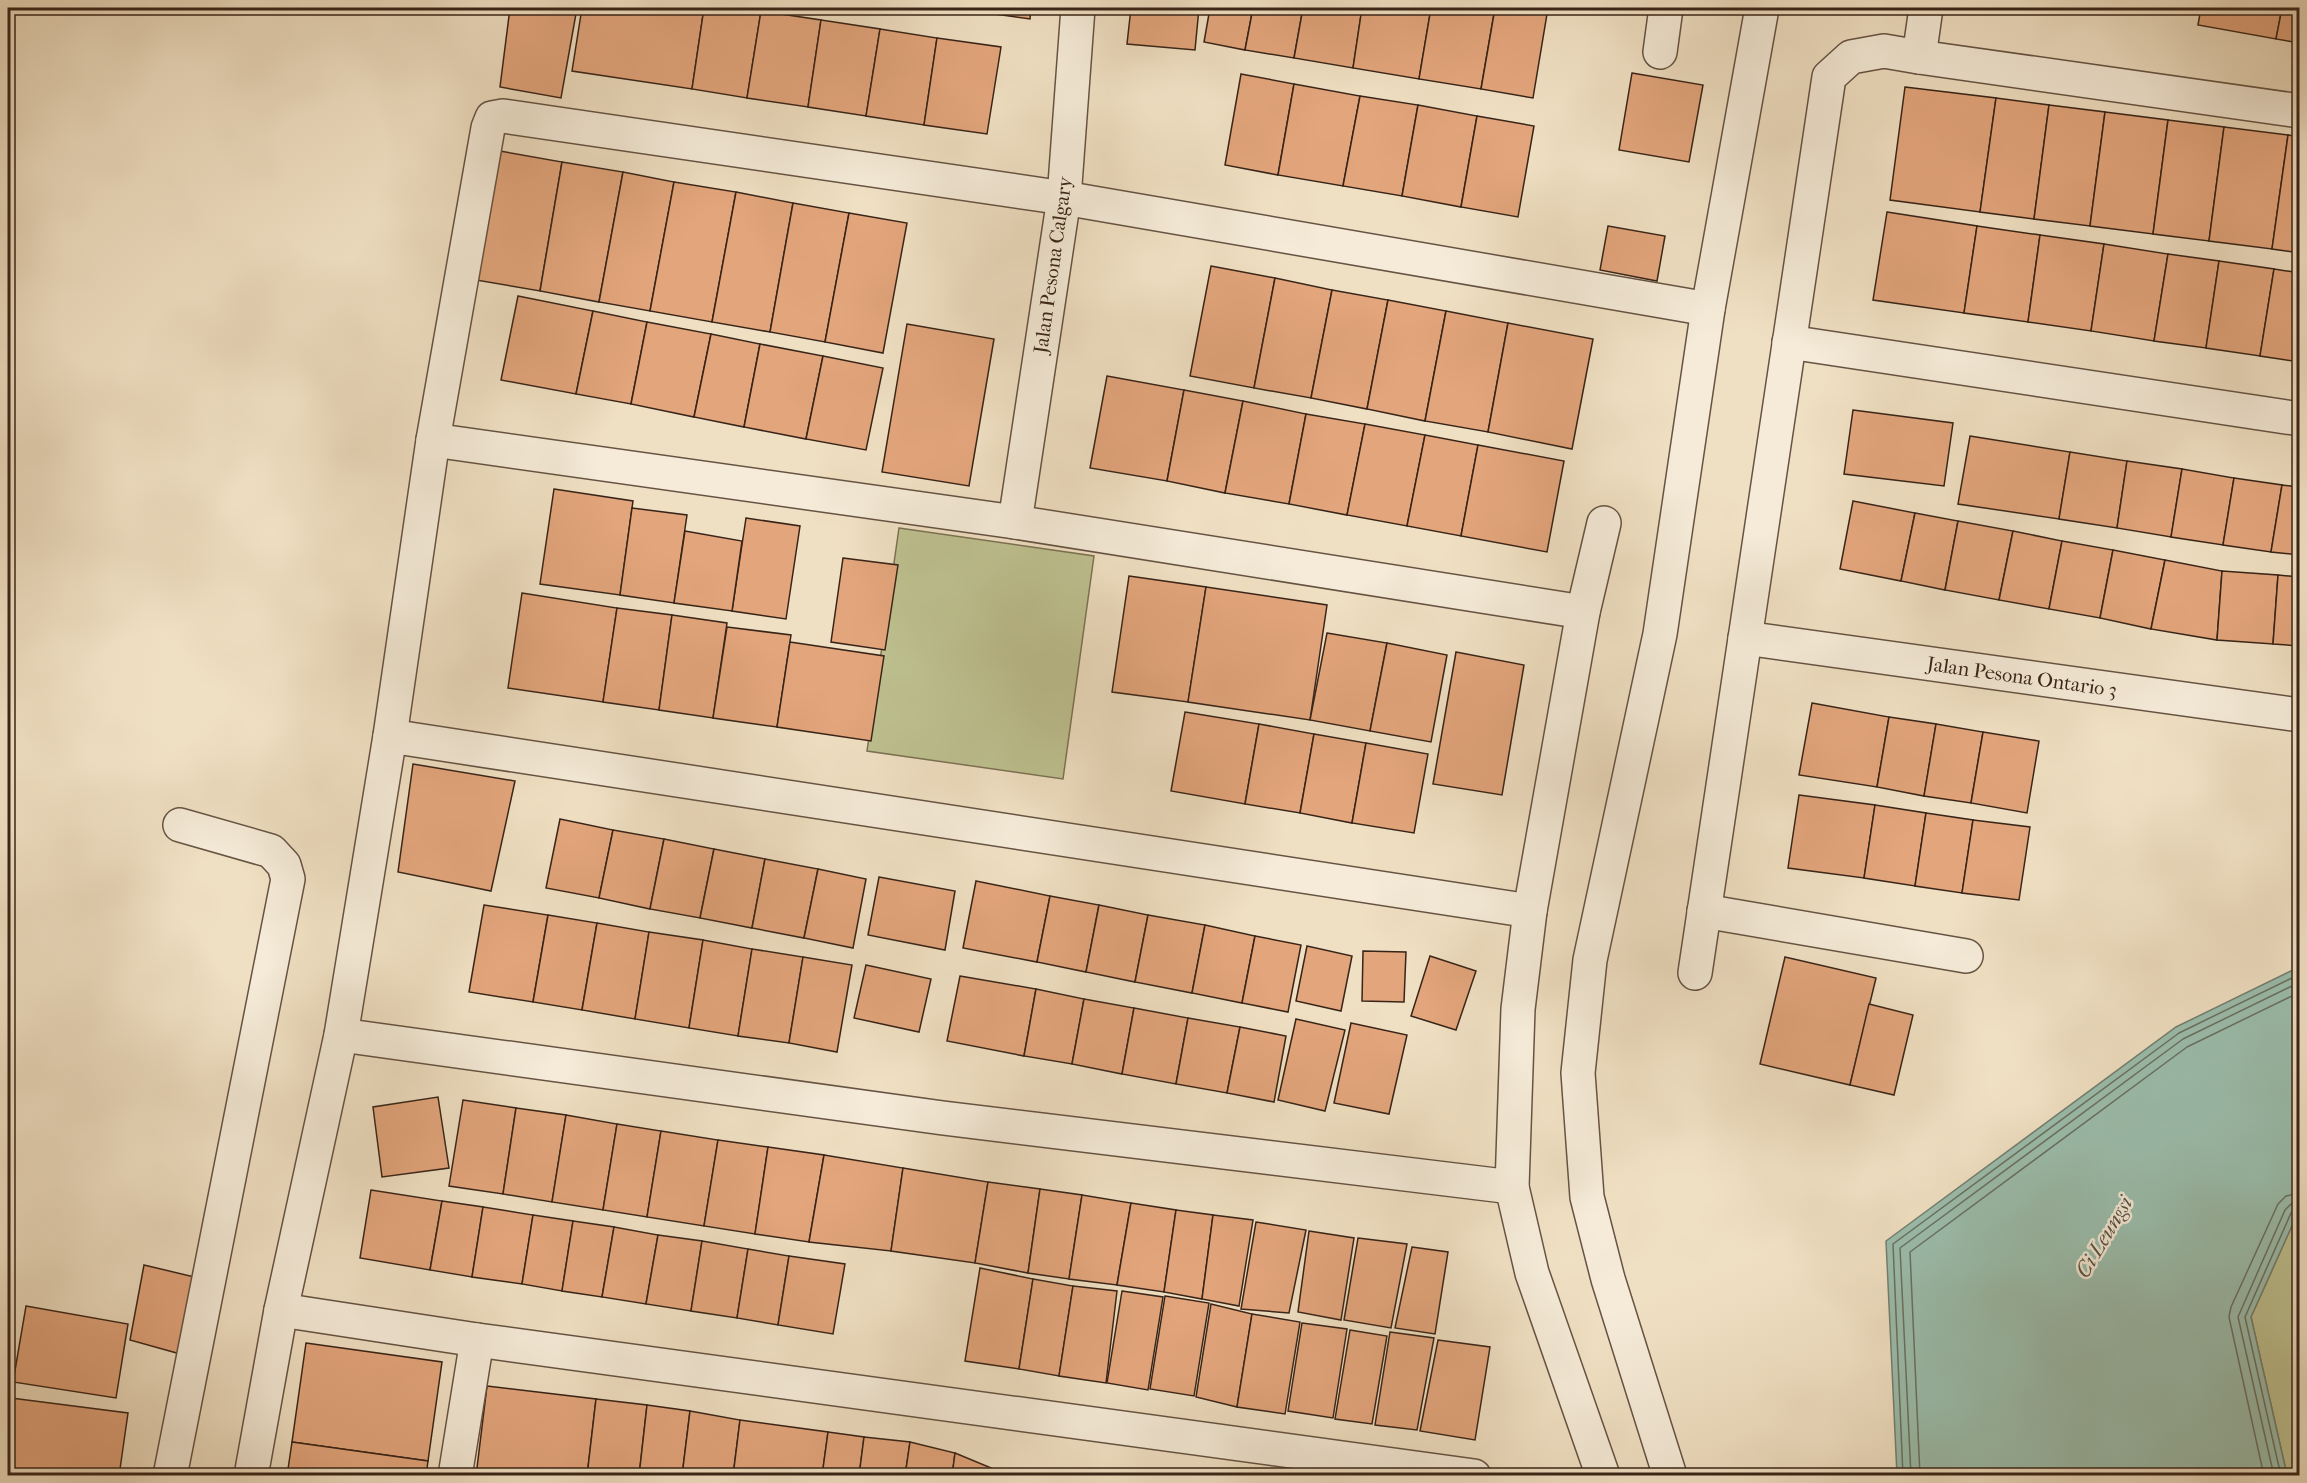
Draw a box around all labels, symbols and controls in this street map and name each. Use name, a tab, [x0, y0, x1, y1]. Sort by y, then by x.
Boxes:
street label: Jalan Pesona Calgary	[1029, 174, 1077, 357]
street label: Jalan Pesona Ontario 3	[1924, 652, 2119, 702]
water label: Ci Leungsi	[2071, 1191, 2139, 1282]

